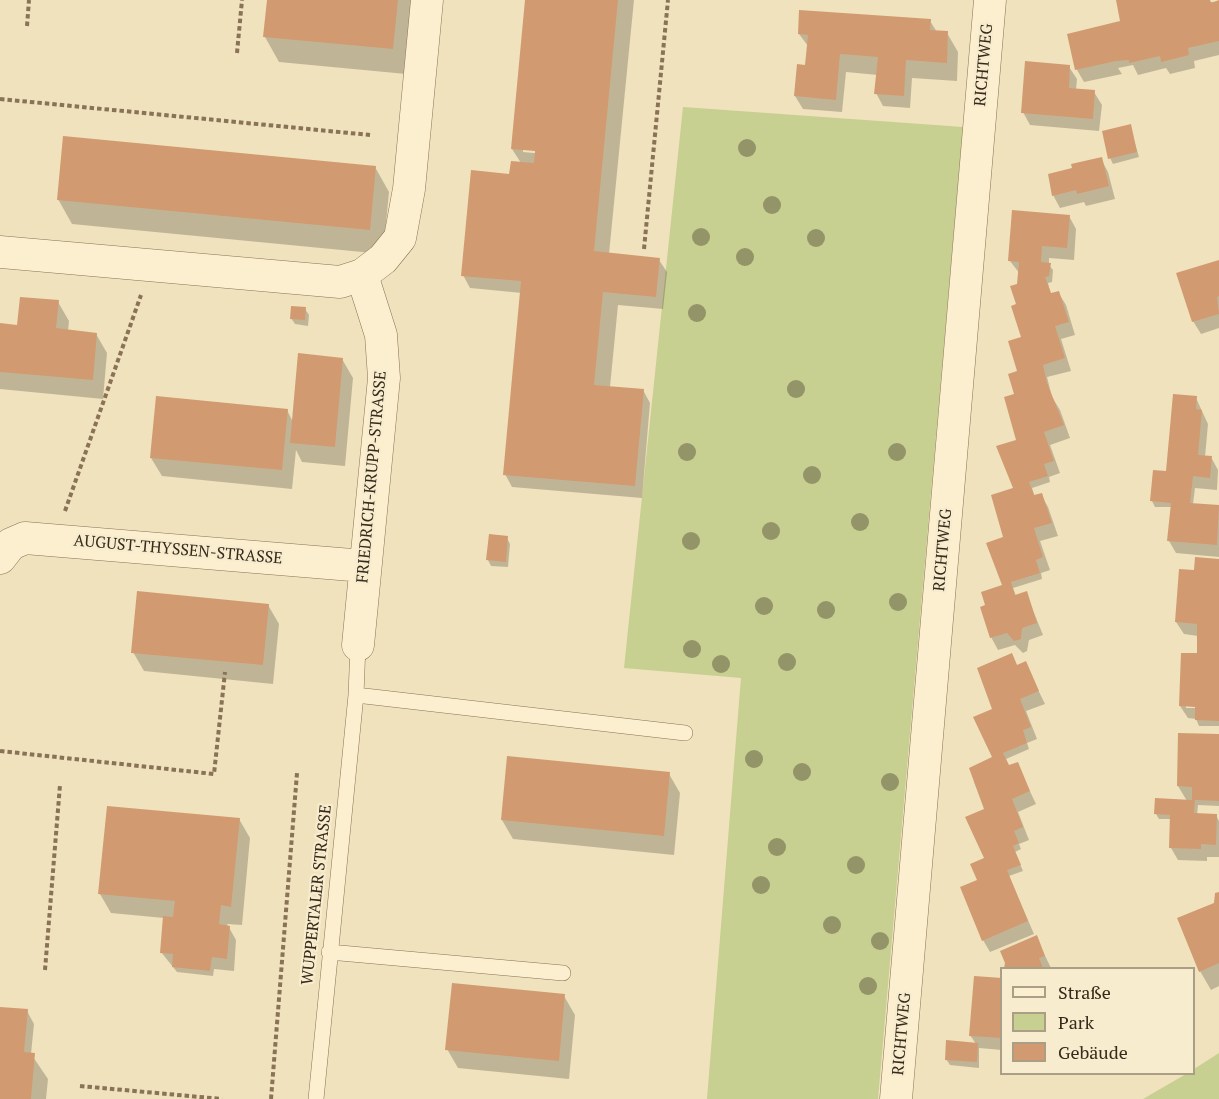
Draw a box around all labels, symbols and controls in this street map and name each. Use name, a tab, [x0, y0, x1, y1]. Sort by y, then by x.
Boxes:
street label: RICHTWEG	[971, 23, 997, 107]
street label: FRIEDRICH-KRUPP-STRASSE	[353, 370, 391, 584]
street label: RICHTWEG	[930, 508, 956, 592]
street label: AUGUST-THYSSEN-STRASSE	[73, 531, 283, 569]
street label: WUPPERTALER STRASSE	[298, 804, 336, 986]
legend	[1000, 967, 1195, 1075]
text: Straße	[1058, 980, 1111, 1004]
street label: RICHTWEG	[889, 992, 915, 1076]
text: Park	[1058, 1010, 1094, 1034]
text: Gebäude	[1058, 1040, 1128, 1064]

